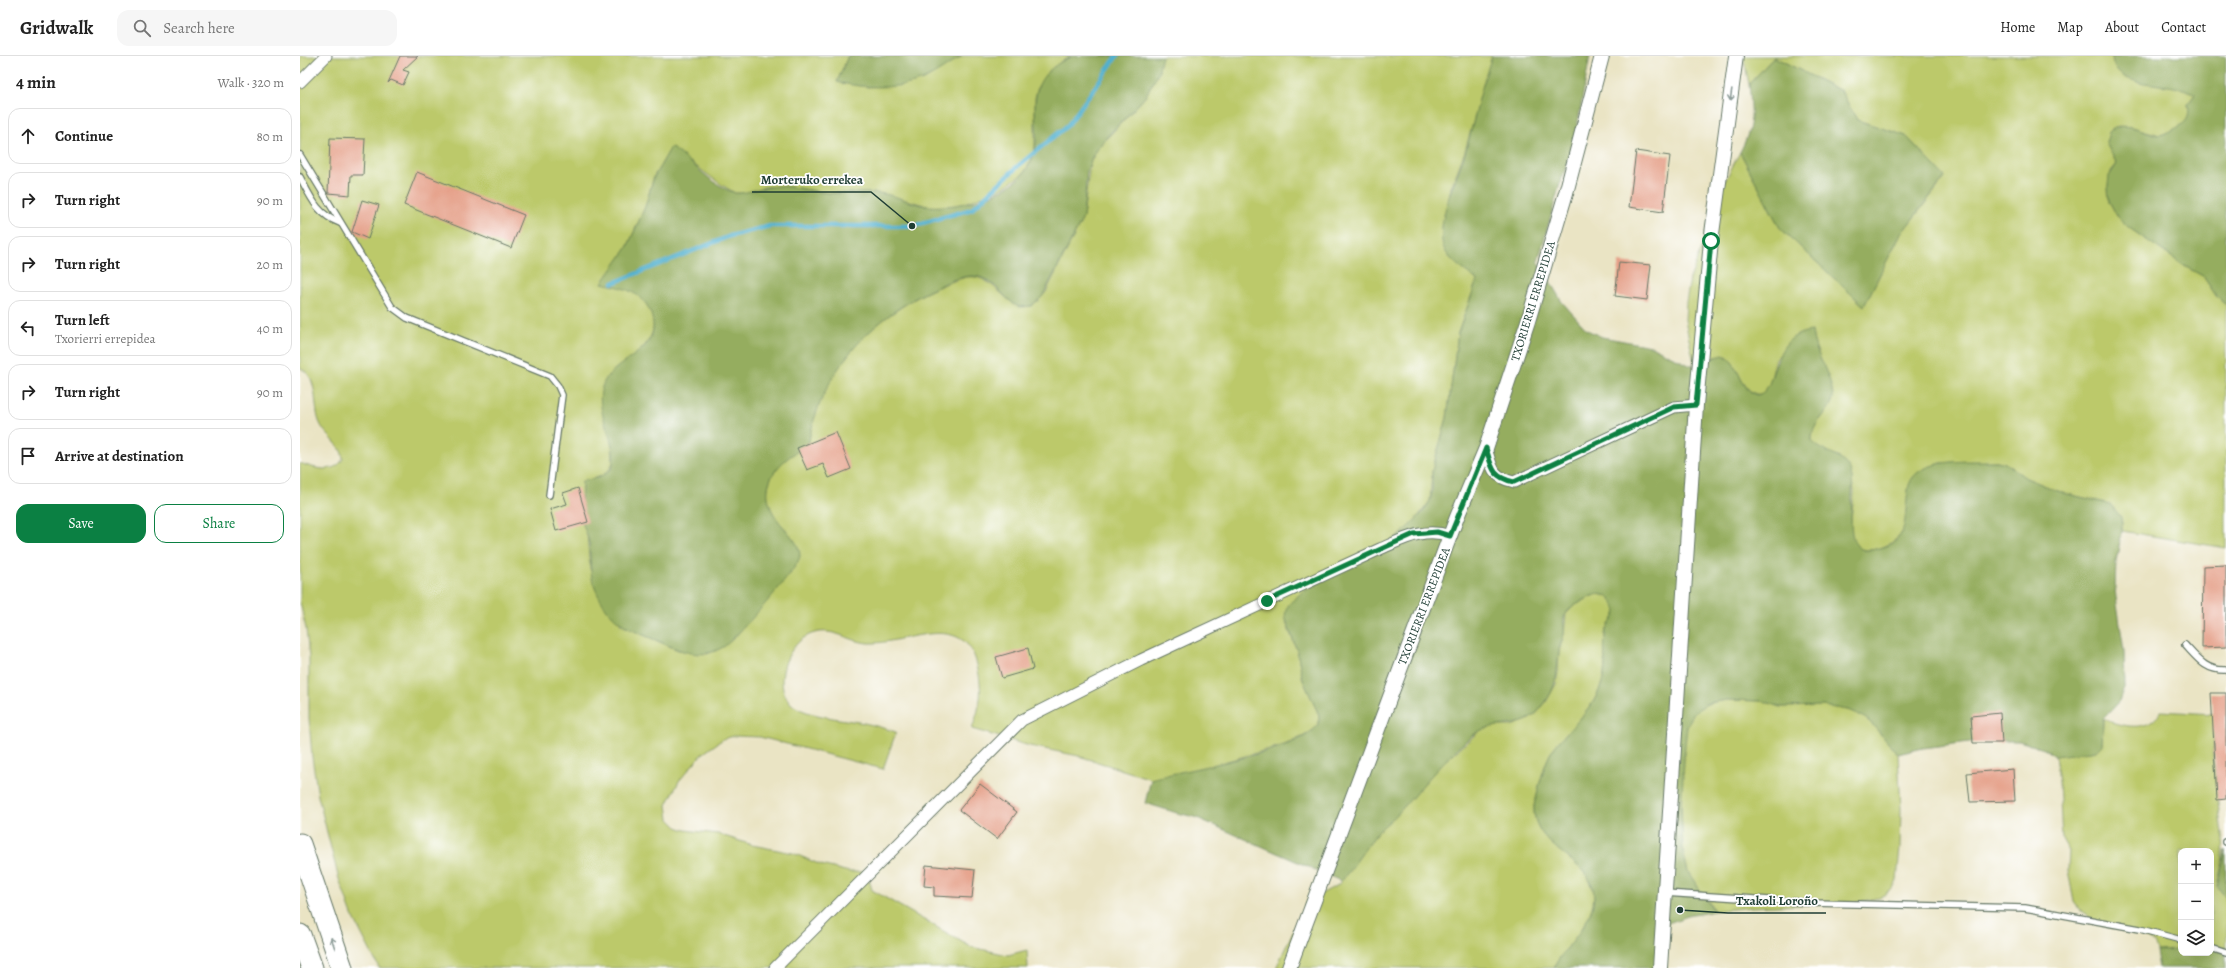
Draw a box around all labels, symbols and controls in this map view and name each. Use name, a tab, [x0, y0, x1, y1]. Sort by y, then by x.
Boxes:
search box	[117, 10, 397, 46]
text: Gridwalk	[20, 15, 93, 41]
icon: search	[131, 17, 153, 39]
text: Search here	[163, 18, 235, 38]
text: Home	[2000, 18, 2035, 37]
text: Map	[2057, 18, 2083, 37]
text: About	[2105, 18, 2139, 37]
text: Contact	[2161, 18, 2206, 37]
text: 4 min	[16, 71, 56, 94]
text: Walk · 320 m	[218, 74, 284, 91]
one-way arrow	[1727, 88, 1735, 101]
icon: ahead	[17, 125, 39, 147]
text: Continue	[55, 126, 113, 146]
text: 80 m	[256, 128, 283, 145]
callout: Morteruko errekea	[752, 167, 871, 192]
text: Morteruko errekea	[761, 171, 864, 188]
icon: right	[17, 189, 39, 211]
text: Turn right	[55, 190, 120, 210]
text: 90 m	[257, 192, 283, 209]
route start	[1702, 232, 1720, 250]
street label: TXORIERRI ERREPIDEA	[1507, 238, 1559, 363]
icon: right	[17, 253, 39, 275]
text: Turn right	[55, 254, 120, 274]
text: 20 m	[257, 256, 283, 273]
text: Turn left	[55, 310, 110, 330]
icon: left	[17, 317, 39, 339]
text: 40 m	[257, 320, 283, 337]
text: Txorierri errepidea	[55, 330, 156, 347]
icon: right	[17, 381, 39, 403]
text: Turn right	[55, 382, 120, 402]
text: 90 m	[257, 384, 283, 401]
icon: arrive	[17, 445, 39, 467]
text: Arrive at destination	[55, 446, 184, 466]
button: Save	[16, 504, 146, 543]
button: Share	[154, 504, 284, 543]
street label: TXORIERRI ERREPIDEA	[1394, 544, 1454, 667]
route end	[1258, 592, 1276, 610]
map controls	[2178, 848, 2214, 956]
button: +	[2178, 848, 2214, 884]
button: −	[2178, 884, 2214, 920]
callout: Txakoli Loroño	[1728, 888, 1826, 913]
text: Txakoli Loroño	[1736, 892, 1818, 909]
button: layers	[2178, 920, 2214, 956]
one-way arrow	[328, 937, 336, 949]

